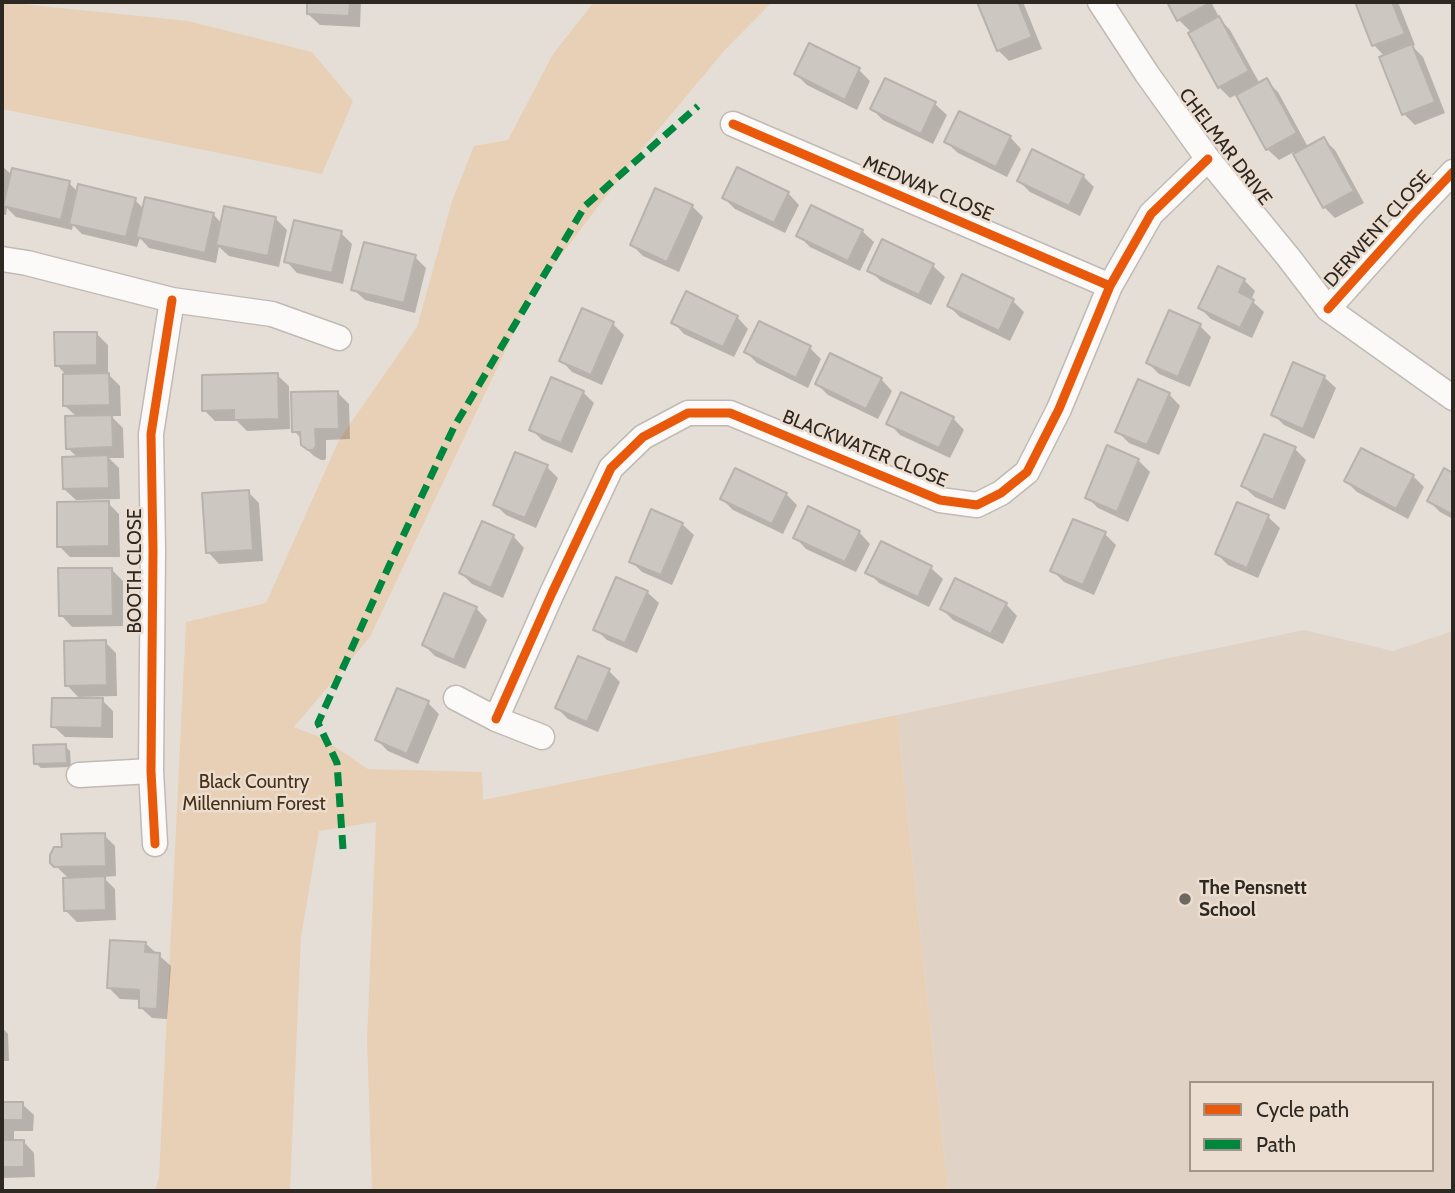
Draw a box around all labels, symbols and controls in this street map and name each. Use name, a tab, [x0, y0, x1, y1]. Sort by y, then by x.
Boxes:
street label: CHELMAR DRIVE	[1174, 84, 1276, 210]
street label: MEDWAY CLOSE	[859, 151, 997, 227]
street label: DERWENT CLOSE	[1320, 166, 1436, 292]
street label: BLACKWATER CLOSE	[779, 405, 951, 493]
street label: BOOTH CLOSE	[124, 509, 146, 633]
park label: Black Country Millennium Forest	[182, 771, 326, 815]
place label: The Pensnett School	[1199, 877, 1307, 921]
marker: The Pensnett School	[1177, 891, 1193, 907]
legend	[1189, 1081, 1434, 1172]
text: Cycle path	[1256, 1097, 1349, 1122]
text: Path	[1256, 1132, 1296, 1157]

